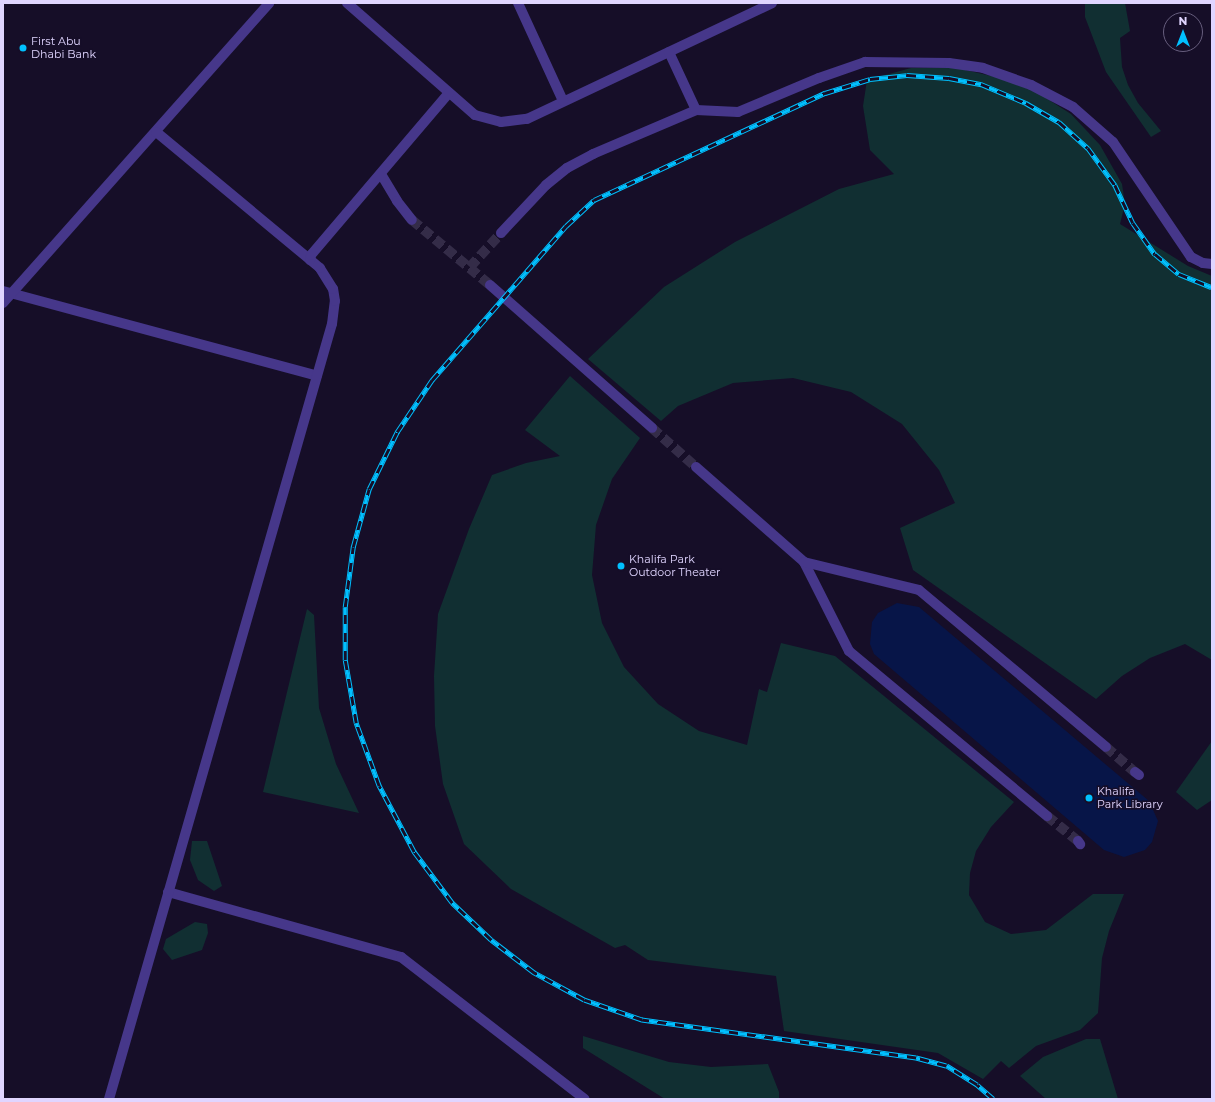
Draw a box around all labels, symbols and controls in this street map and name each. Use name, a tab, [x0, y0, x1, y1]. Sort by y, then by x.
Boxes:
north arrow	[1163, 12, 1203, 52]
text: N	[1179, 14, 1187, 28]
place label: First Abu Dhabi Bank	[31, 35, 96, 61]
marker: First Abu Dhabi Bank	[18, 43, 28, 53]
place label: Khalifa Park Outdoor Theater	[629, 553, 720, 579]
marker: Khalifa Park Outdoor Theater	[616, 561, 626, 571]
place label: Khalifa Park Library	[1097, 785, 1163, 811]
marker: Khalifa Park Library	[1084, 793, 1094, 803]

